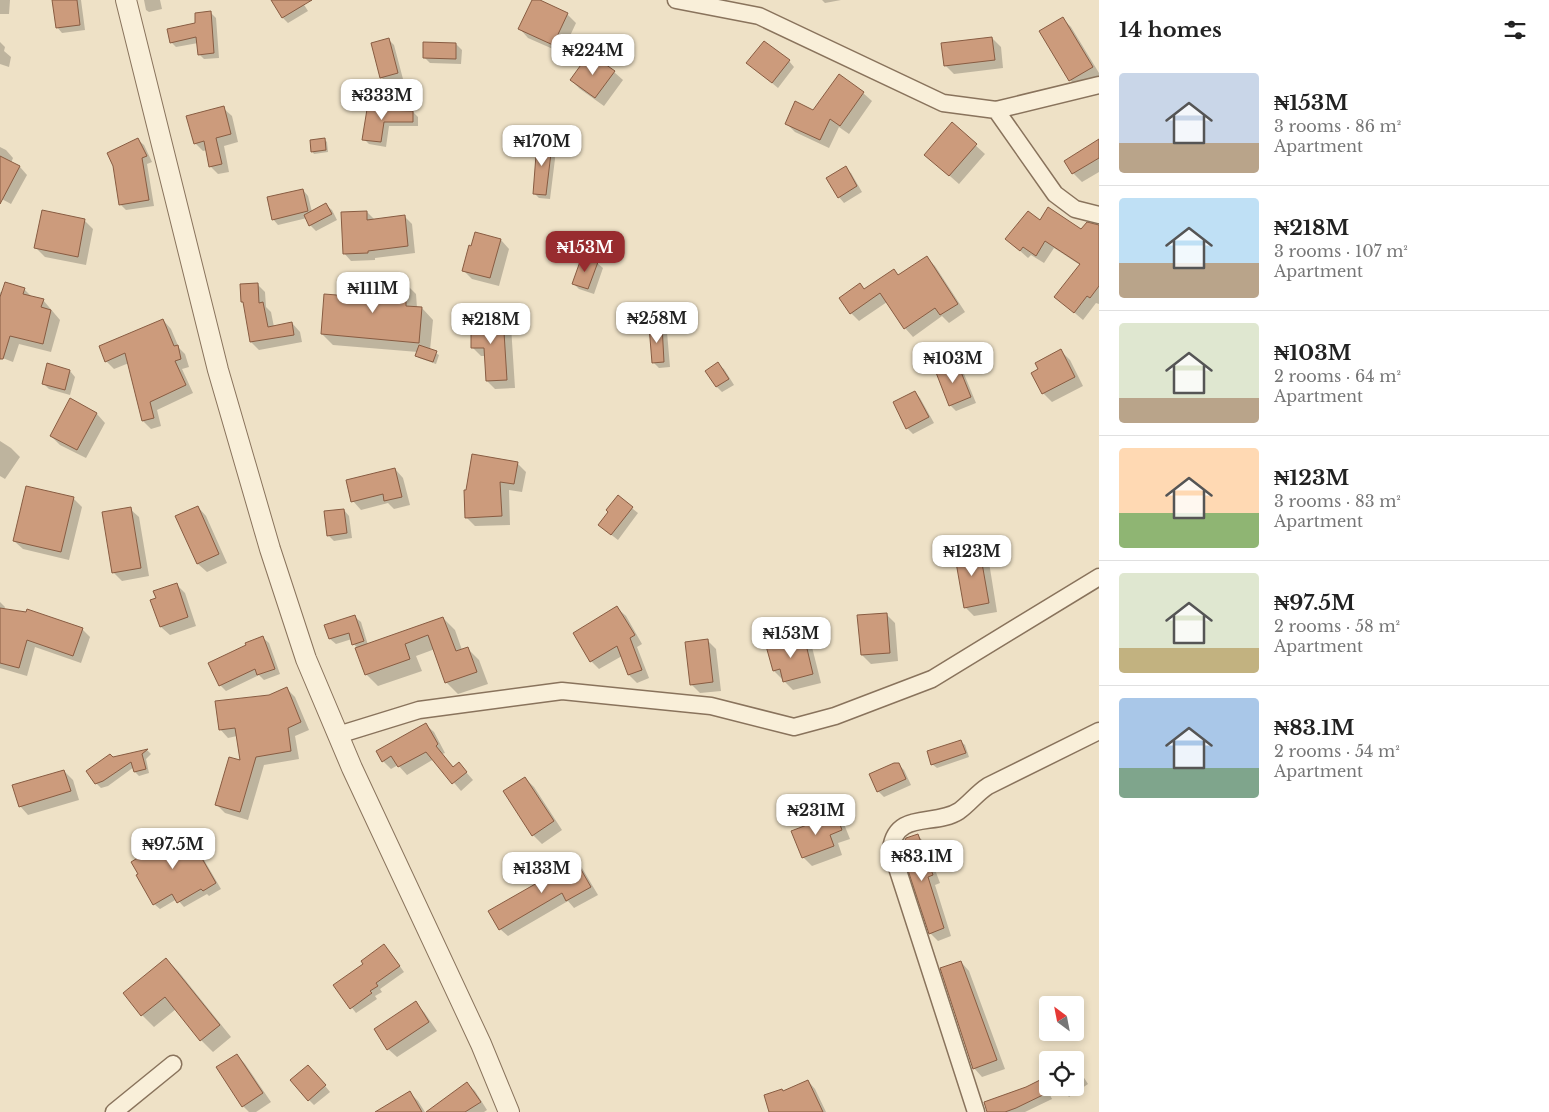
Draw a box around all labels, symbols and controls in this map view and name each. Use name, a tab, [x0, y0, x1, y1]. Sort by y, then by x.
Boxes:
icon: filters	[1501, 16, 1529, 44]
text: 14 homes	[1119, 17, 1222, 43]
pin: ₦224M	[558, 34, 628, 76]
text: ₦224M	[562, 40, 624, 60]
pin: ₦333M	[347, 78, 417, 121]
text: ₦333M	[352, 85, 412, 105]
text: ₦153M	[1274, 90, 1348, 116]
icon: home	[1159, 93, 1219, 153]
text: 3 rooms · 86 m²	[1274, 116, 1401, 136]
pin: ₦170M	[507, 124, 577, 167]
text: ₦170M	[513, 131, 571, 151]
text: Apartment	[1274, 136, 1363, 156]
text: ₦218M	[1274, 215, 1349, 241]
icon: home	[1159, 218, 1219, 278]
pin: ₦153M	[550, 230, 620, 273]
text: ₦153M	[557, 237, 613, 257]
text: 3 rooms · 107 m²	[1274, 241, 1408, 261]
text: Apartment	[1274, 261, 1363, 281]
pin: ₦111M	[338, 272, 408, 314]
text: ₦111M	[348, 278, 398, 298]
pin: ₦218M	[456, 302, 526, 345]
pin: ₦258M	[622, 302, 692, 344]
text: ₦258M	[627, 308, 687, 328]
text: ₦218M	[462, 309, 520, 329]
text: ₦103M	[1274, 340, 1352, 366]
pin: ₦103M	[918, 342, 988, 384]
icon: home	[1159, 343, 1219, 403]
text: ₦103M	[923, 348, 983, 368]
text: 2 rooms · 64 m²	[1274, 366, 1401, 386]
text: Apartment	[1274, 386, 1363, 406]
text: ₦123M	[1274, 465, 1349, 491]
icon: home	[1159, 468, 1219, 528]
text: 3 rooms · 83 m²	[1274, 491, 1401, 511]
text: Apartment	[1274, 511, 1363, 531]
pin: ₦123M	[937, 534, 1007, 577]
text: ₦123M	[943, 541, 1001, 561]
text: ₦97.5M	[1274, 590, 1355, 616]
icon: home	[1159, 593, 1219, 653]
pin: ₦153M	[756, 616, 826, 659]
text: 2 rooms · 58 m²	[1274, 616, 1400, 636]
text: ₦153M	[763, 623, 819, 643]
text: Apartment	[1274, 636, 1363, 656]
text: ₦83.1M	[1274, 715, 1355, 741]
icon: home	[1159, 718, 1219, 778]
text: 2 rooms · 54 m²	[1274, 741, 1400, 761]
text: Apartment	[1274, 761, 1363, 781]
pin: ₦231M	[781, 794, 851, 836]
text: ₦231M	[787, 800, 845, 820]
pin: ₦97.5M	[132, 828, 214, 870]
text: ₦97.5M	[142, 834, 204, 854]
pin: ₦83.1M	[881, 840, 963, 882]
text: ₦83.1M	[891, 846, 953, 866]
pin: ₦133M	[507, 852, 577, 894]
text: ₦133M	[513, 858, 571, 878]
north arrow	[1039, 996, 1084, 1041]
map controls	[1039, 996, 1084, 1096]
button: locate	[1039, 1051, 1084, 1096]

